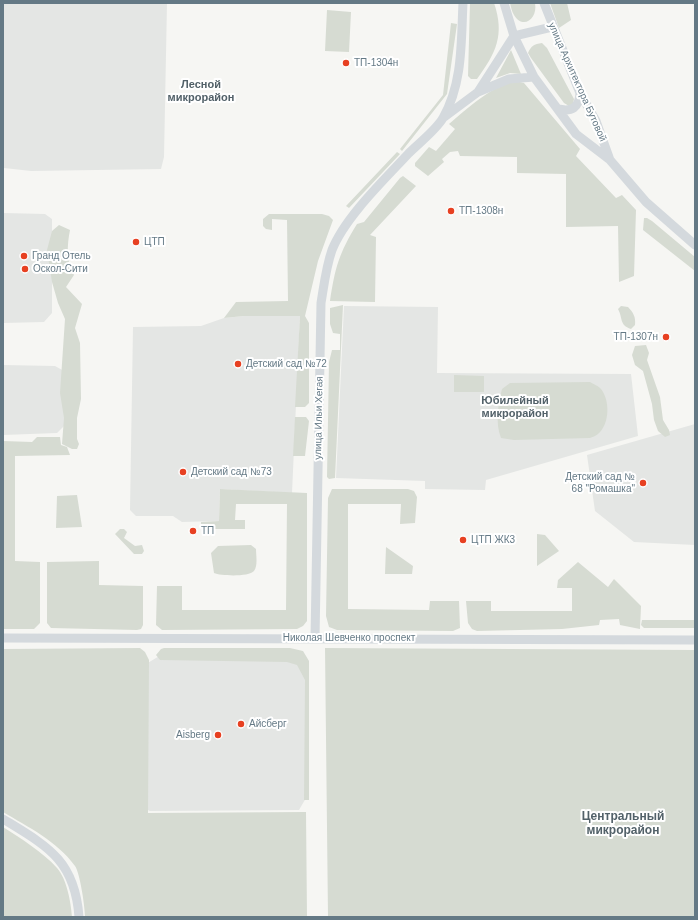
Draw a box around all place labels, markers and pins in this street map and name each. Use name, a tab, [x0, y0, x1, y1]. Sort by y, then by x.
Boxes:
place label: ТП-1304н	[354, 57, 398, 69]
marker: ТП-1304н	[341, 58, 351, 68]
place label: ТП-1308н	[459, 205, 503, 217]
marker: ТП-1308н	[446, 206, 456, 216]
place label: ЦТП	[144, 236, 165, 248]
marker: ЦТП	[131, 237, 141, 247]
place label: Гранд Отель	[32, 250, 91, 262]
marker: Гранд Отель	[19, 251, 29, 261]
place label: Оскол-Сити	[33, 263, 88, 275]
marker: Оскол-Сити	[20, 264, 30, 274]
place label: ТП-1307н	[614, 331, 658, 343]
marker: ТП-1307н	[661, 332, 671, 342]
place label: Детский сад №72	[246, 358, 327, 370]
marker: Детский сад №72	[233, 359, 243, 369]
place label: Детский сад №73	[191, 466, 272, 478]
marker: Детский сад №73	[178, 467, 188, 477]
place label: Детский сад № 68 "Ромашка"	[565, 471, 635, 494]
marker: Детский сад № 68 "Ромашка"	[638, 478, 648, 488]
place label: ТП	[201, 525, 214, 537]
marker: ТП	[188, 526, 198, 536]
place label: ЦТП ЖК3	[471, 534, 515, 546]
marker: ЦТП ЖК3	[458, 535, 468, 545]
place label: Айсберг	[249, 718, 287, 730]
marker: Айсберг	[236, 719, 246, 729]
place label: Aisberg	[176, 729, 210, 741]
marker: Aisberg	[213, 730, 223, 740]

